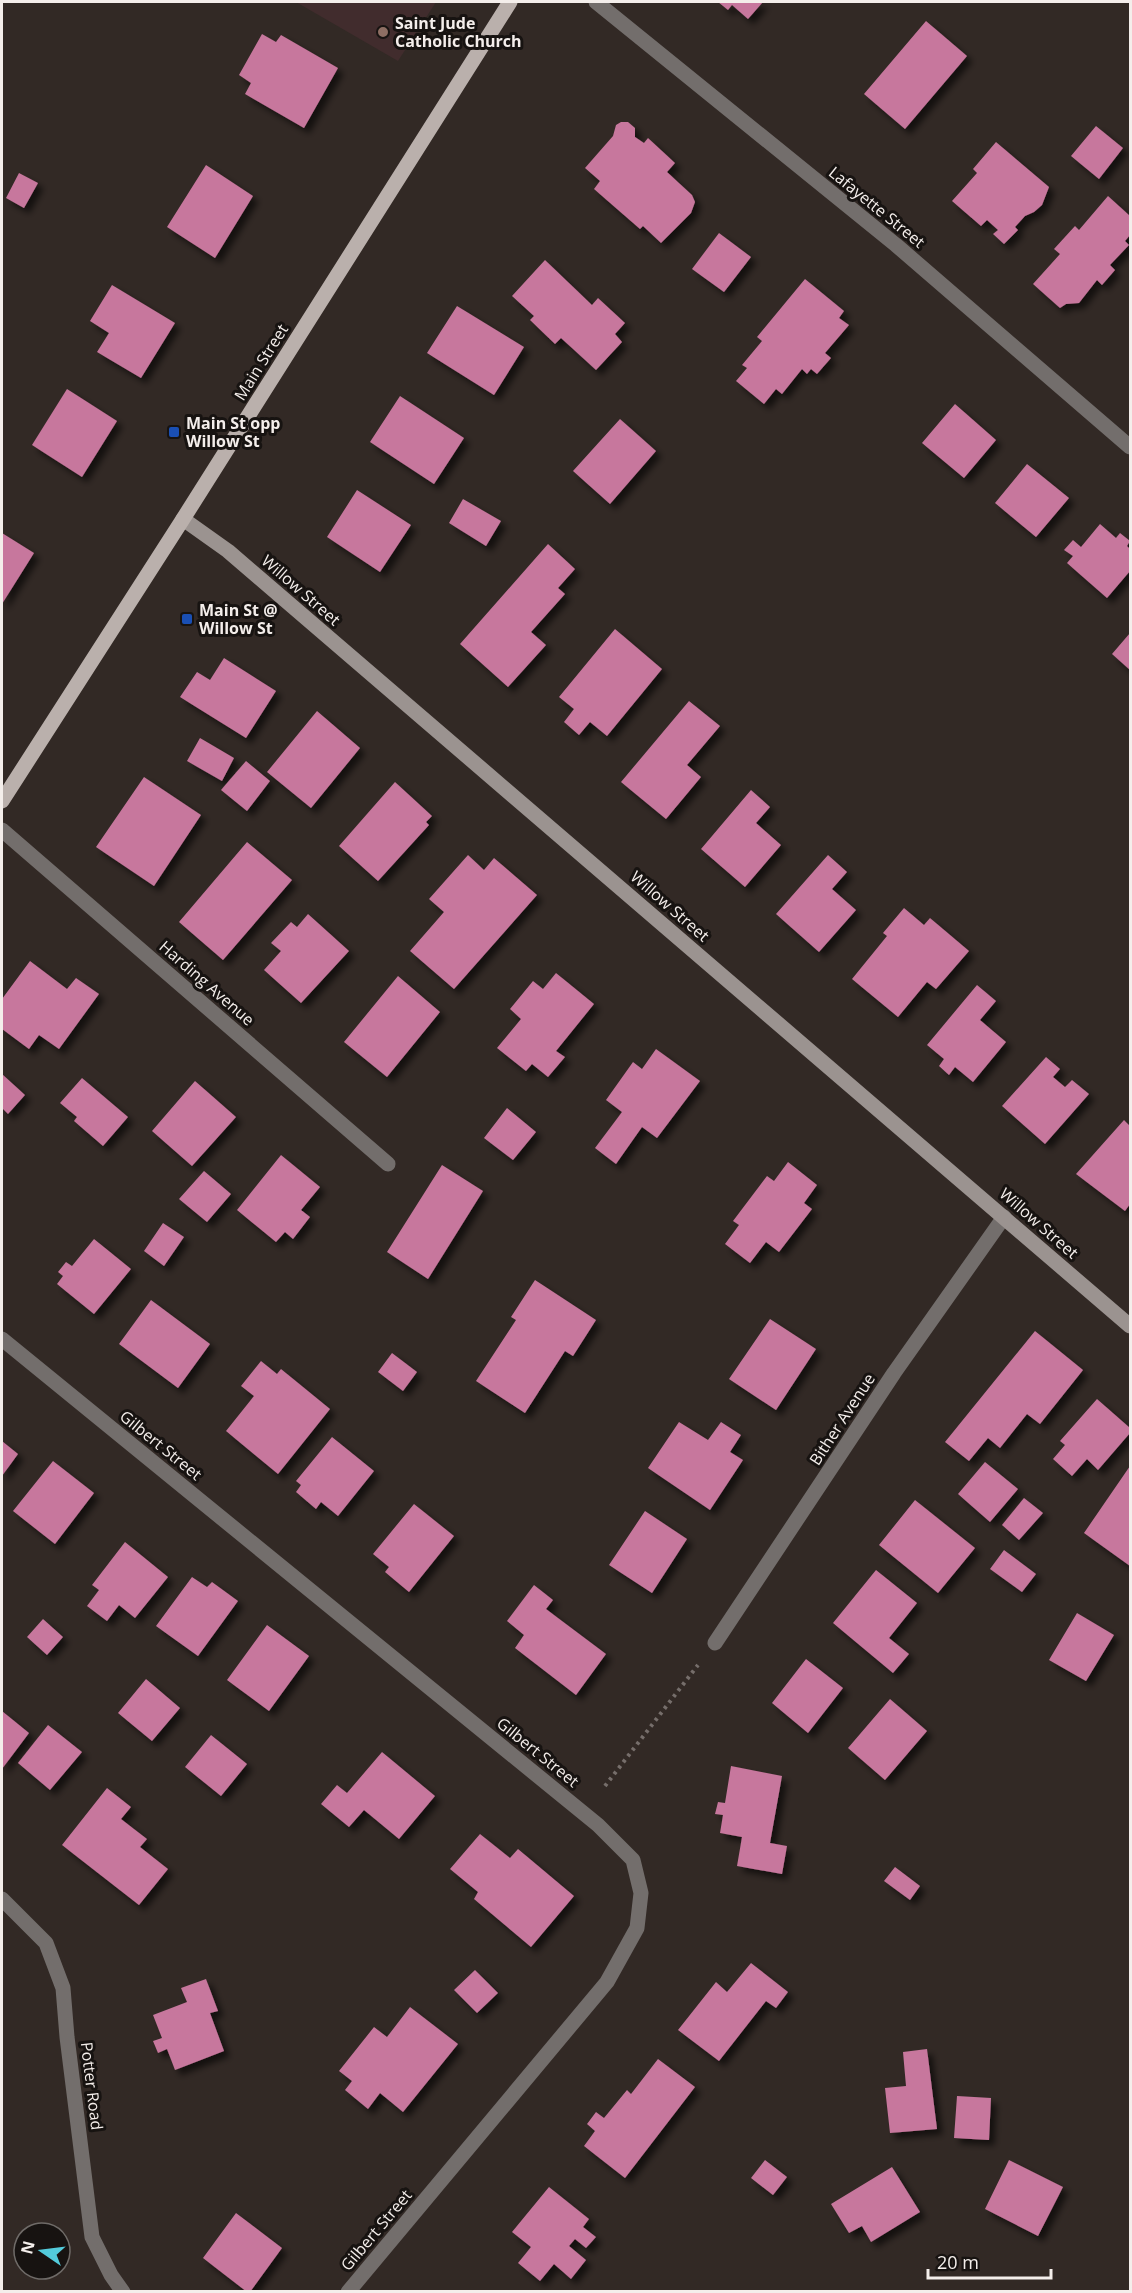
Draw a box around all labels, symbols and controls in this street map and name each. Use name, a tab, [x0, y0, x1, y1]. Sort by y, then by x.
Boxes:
place label: Saint Jude Catholic Church	[395, 12, 522, 52]
marker: Saint Jude Catholic Church	[376, 25, 390, 39]
street label: Lafayette Street	[824, 161, 930, 253]
street label: Main Street	[229, 319, 293, 404]
place label: Main St opp Willow St	[186, 412, 280, 452]
marker: Main St opp Willow St	[167, 425, 181, 439]
street label: Willow Street	[257, 550, 345, 631]
place label: Main St @ Willow St	[199, 599, 278, 639]
marker: Main St @ Willow St	[180, 612, 194, 626]
street label: Willow Street	[626, 866, 714, 947]
street label: Harding Avenue	[155, 936, 259, 1030]
street label: Willow Street	[995, 1183, 1083, 1264]
street label: Bither Avenue	[804, 1369, 880, 1469]
street label: Gilbert Street	[115, 1405, 207, 1485]
street label: Gilbert Street	[492, 1712, 584, 1792]
street label: Potter Road	[76, 2041, 108, 2131]
street label: Gilbert Street	[336, 2185, 417, 2275]
north arrow	[12, 2221, 72, 2281]
text: N	[15, 2238, 40, 2256]
scale bar	[928, 2242, 1051, 2280]
text: 20 m	[937, 2250, 979, 2274]

